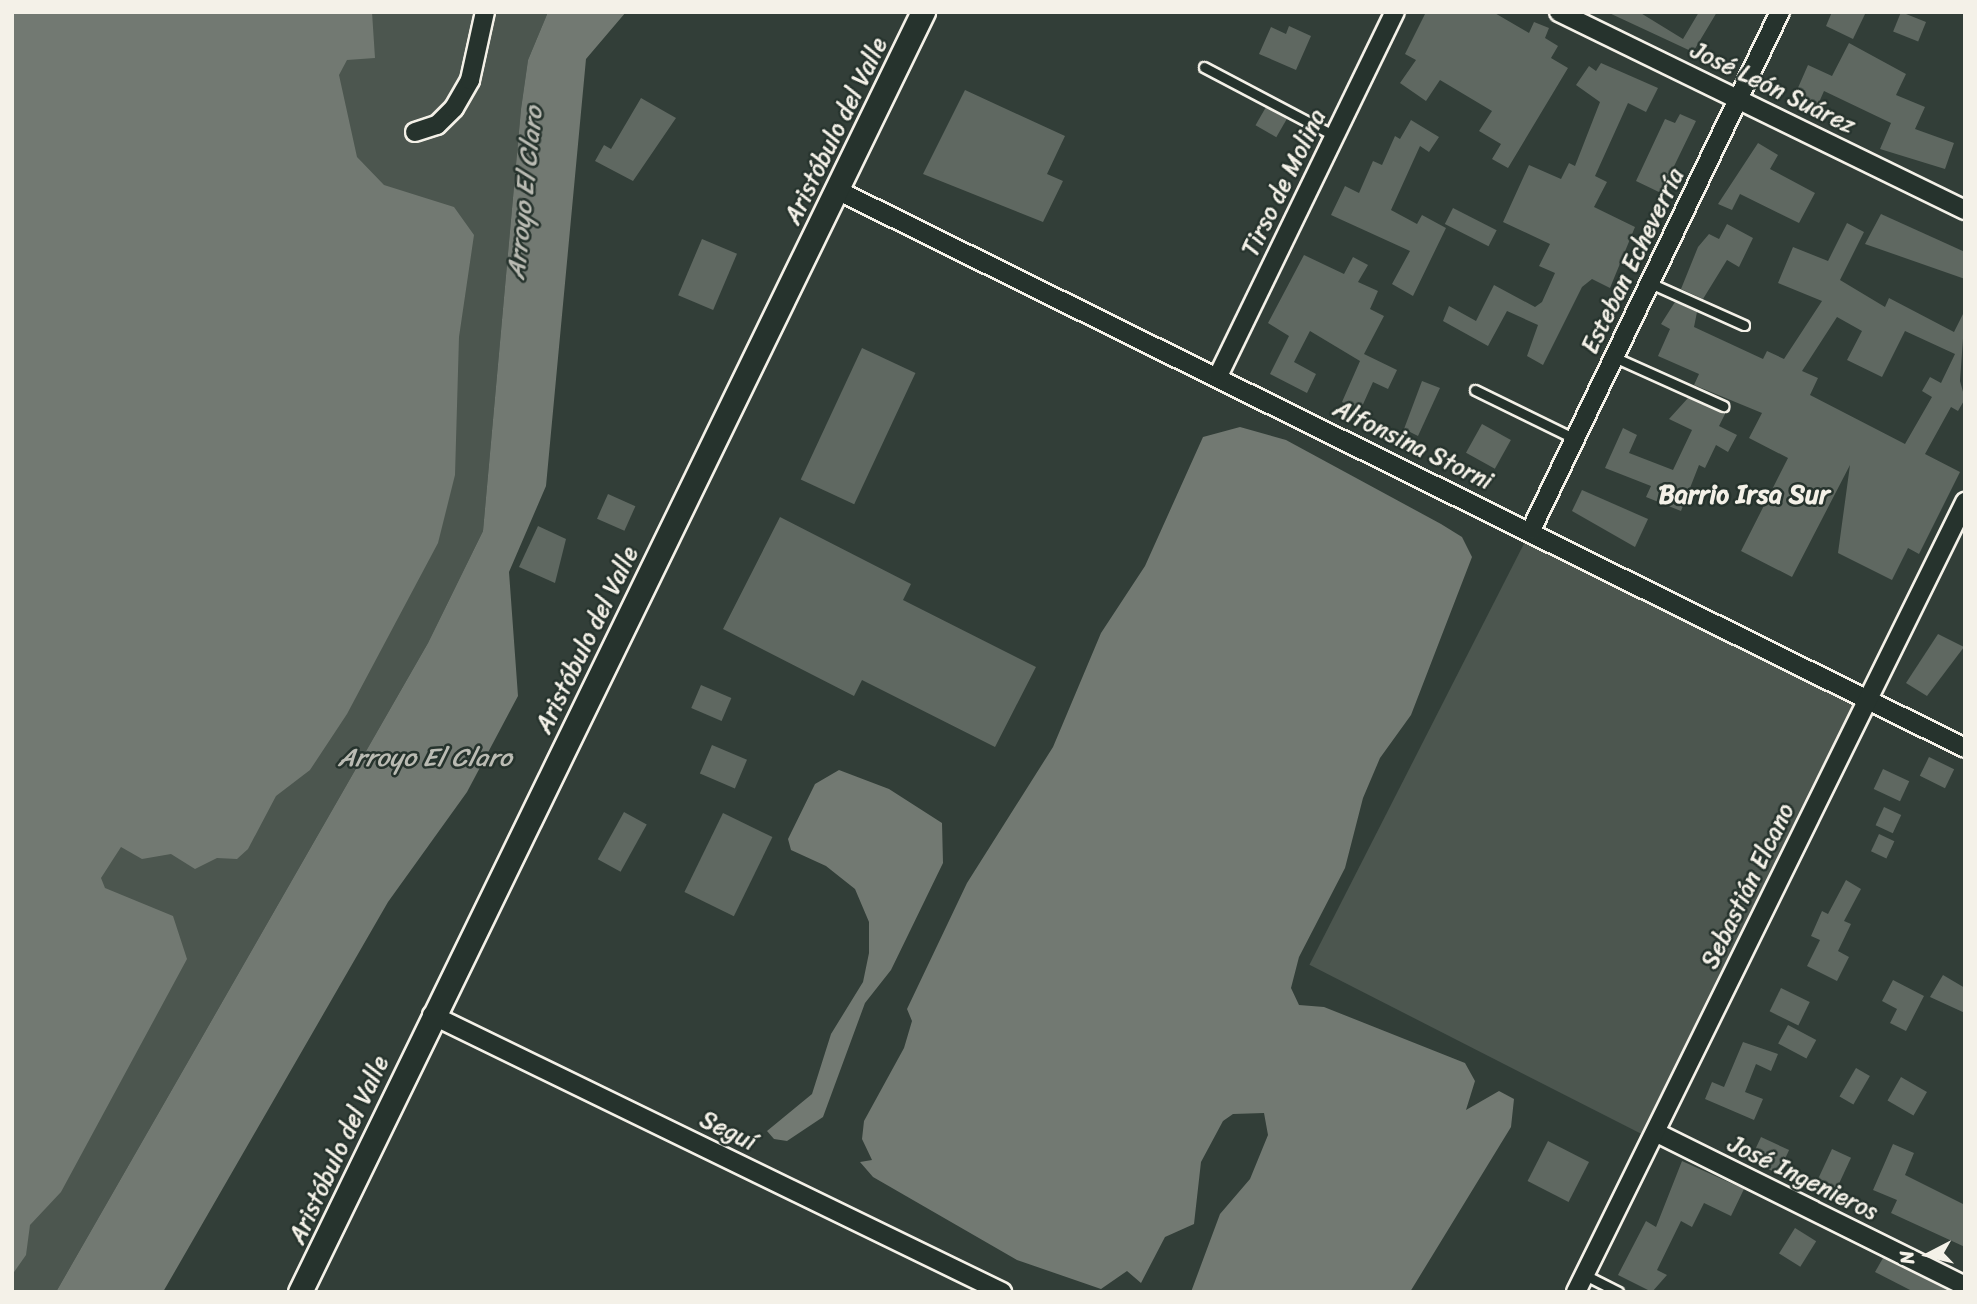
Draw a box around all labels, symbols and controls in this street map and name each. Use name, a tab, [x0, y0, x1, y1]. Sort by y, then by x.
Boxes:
street label: Aristóbulo del Valle	[778, 33, 894, 229]
street label: José León Suárez	[1685, 35, 1861, 141]
street label: Tirso de Molina	[1236, 104, 1332, 262]
water label: Arroyo El Claro	[500, 105, 550, 281]
street label: Esteban Echeverría	[1576, 163, 1690, 359]
street label: Alfonsina Storni	[1328, 394, 1498, 496]
district label: Barrio Irsa Sur	[1658, 479, 1830, 511]
street label: Aristóbulo del Valle	[529, 542, 645, 738]
water label: Arroyo El Claro	[338, 742, 512, 774]
street label: Sebastián Elcano	[1695, 799, 1801, 973]
street label: Aristóbulo del Valle	[283, 1051, 395, 1249]
street label: Seguí	[695, 1105, 761, 1157]
street label: José Ingenieros	[1723, 1129, 1883, 1227]
north arrow	[1893, 1220, 1963, 1290]
text: N	[1889, 1249, 1924, 1266]

